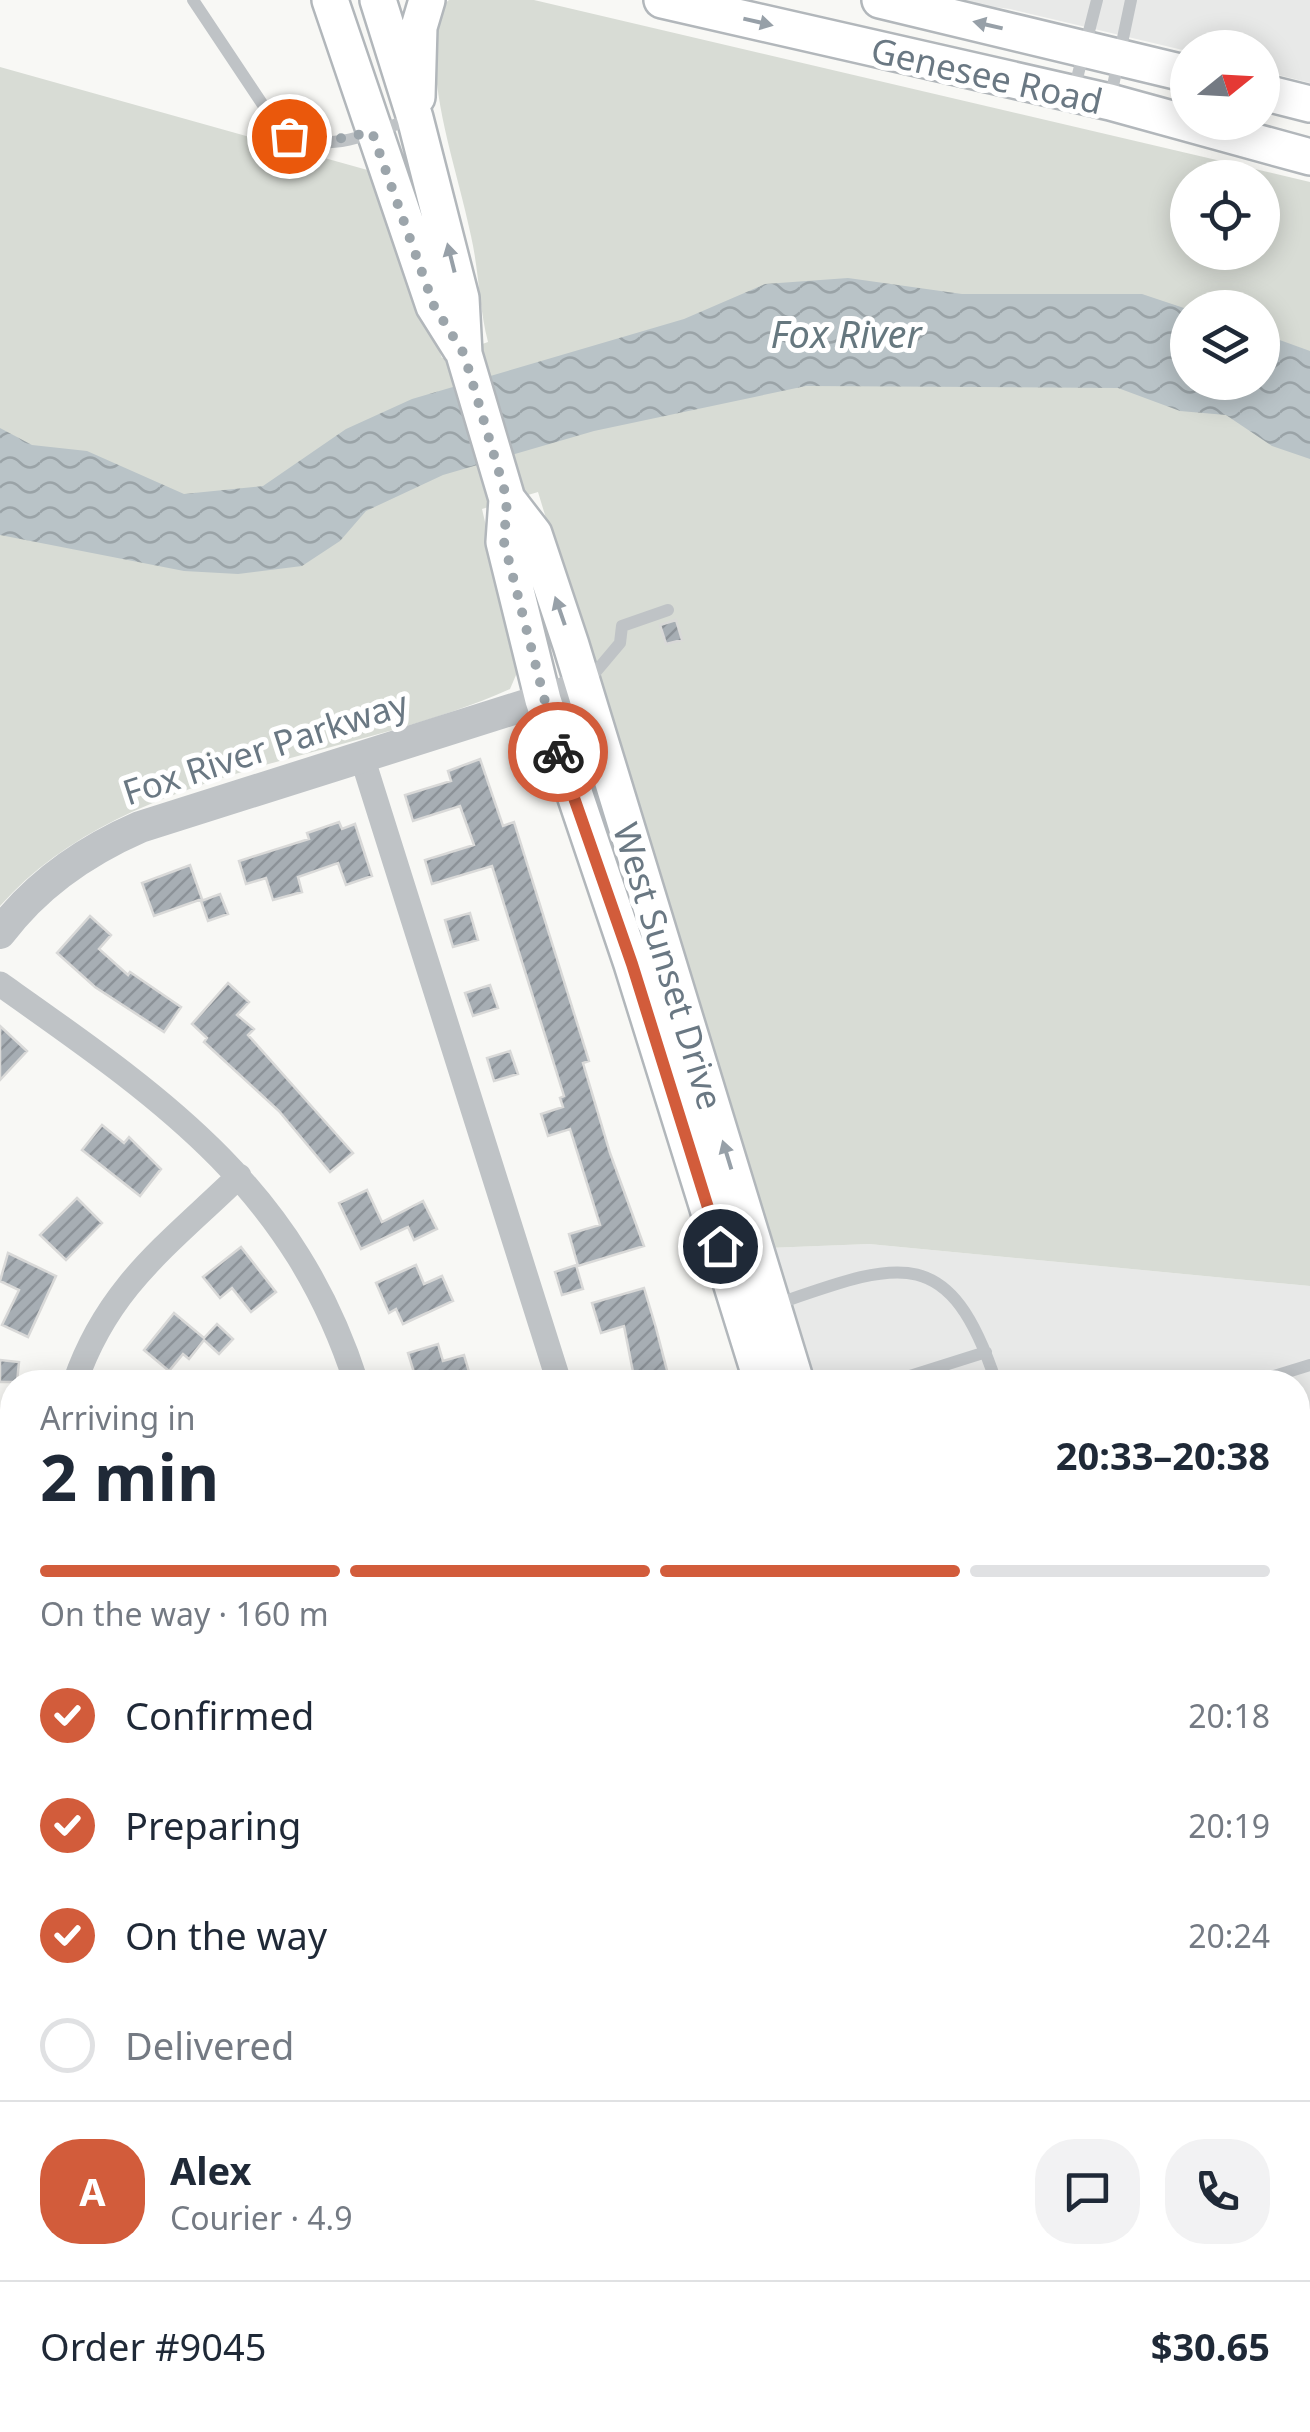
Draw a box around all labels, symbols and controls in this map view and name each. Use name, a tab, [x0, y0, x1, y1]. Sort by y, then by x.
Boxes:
one-way arrow	[742, 15, 773, 30]
one-way arrow	[972, 17, 1003, 32]
street label: Genesee Road	[867, 26, 1107, 124]
north arrow	[1170, 30, 1280, 140]
map controls	[1170, 30, 1280, 400]
pin	[247, 94, 332, 179]
icon: bag	[262, 109, 317, 164]
button: locate	[1170, 160, 1280, 270]
one-way arrow	[443, 242, 458, 273]
button: layers	[1170, 290, 1280, 400]
water label: Fox River	[770, 307, 923, 359]
one-way arrow	[551, 595, 566, 625]
street label: Fox River Parkway	[116, 679, 414, 815]
courier	[508, 702, 608, 802]
icon: bike	[531, 725, 586, 780]
street label: West Sunset Drive	[603, 817, 735, 1115]
one-way arrow	[719, 1140, 734, 1170]
pin	[678, 1204, 763, 1289]
icon: home	[693, 1219, 748, 1274]
text: Arriving in	[40, 1396, 195, 1439]
text: 20:33–20:38	[1056, 1429, 1270, 1481]
text: 2 min	[40, 1432, 219, 1520]
text: On the way · 160 m	[40, 1592, 329, 1635]
icon: check	[40, 1688, 95, 1743]
text: Confirmed	[125, 1689, 314, 1741]
text: 20:18	[1188, 1694, 1270, 1737]
icon: check	[40, 1798, 95, 1853]
text: Preparing	[125, 1799, 301, 1851]
text: 20:19	[1188, 1804, 1270, 1847]
icon: check	[40, 1908, 95, 1963]
text: On the way	[125, 1909, 327, 1961]
text: 20:24	[1188, 1914, 1270, 1957]
text: Delivered	[125, 2019, 294, 2071]
button: chat	[1035, 2139, 1140, 2244]
button: phone	[1165, 2139, 1270, 2244]
text: Alex	[170, 2144, 252, 2196]
text: A	[79, 2165, 106, 2217]
text: Courier · 4.9	[170, 2196, 353, 2239]
text: Order #9045	[40, 2320, 266, 2372]
text: $30.65	[1151, 2320, 1270, 2372]

